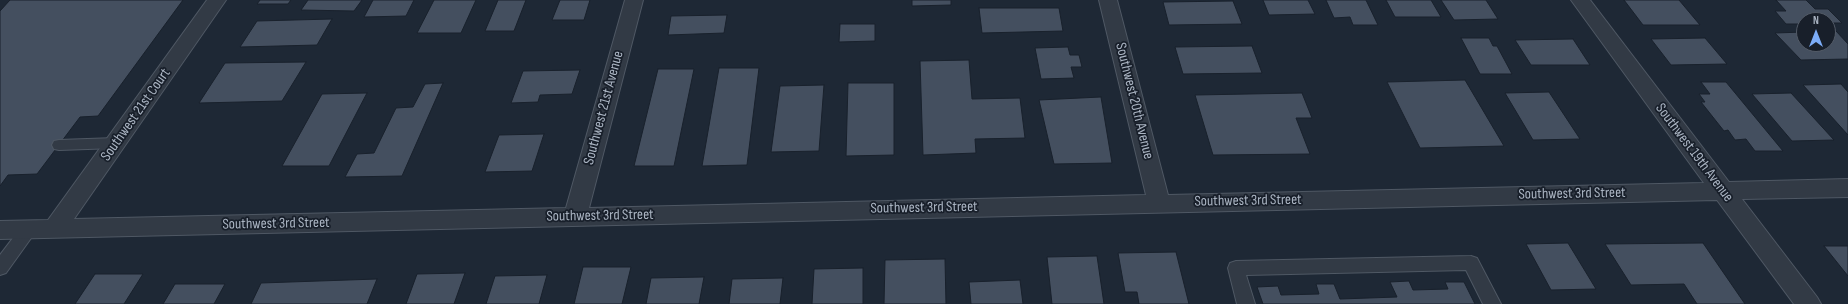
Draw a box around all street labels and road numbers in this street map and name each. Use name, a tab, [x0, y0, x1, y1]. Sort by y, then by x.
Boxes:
street label: Southwest 20th Avenue	[1111, 41, 1157, 161]
street label: Southwest 21st Avenue	[580, 49, 628, 167]
street label: Southwest 21st Court	[97, 65, 175, 165]
street label: Southwest 19th Avenue	[1651, 100, 1737, 206]
street label: Southwest 3rd Street	[1518, 184, 1626, 204]
street label: Southwest 3rd Street	[1194, 191, 1302, 211]
street label: Southwest 3rd Street	[870, 198, 978, 218]
street label: Southwest 3rd Street	[546, 206, 654, 226]
street label: Southwest 3rd Street	[222, 214, 330, 234]

